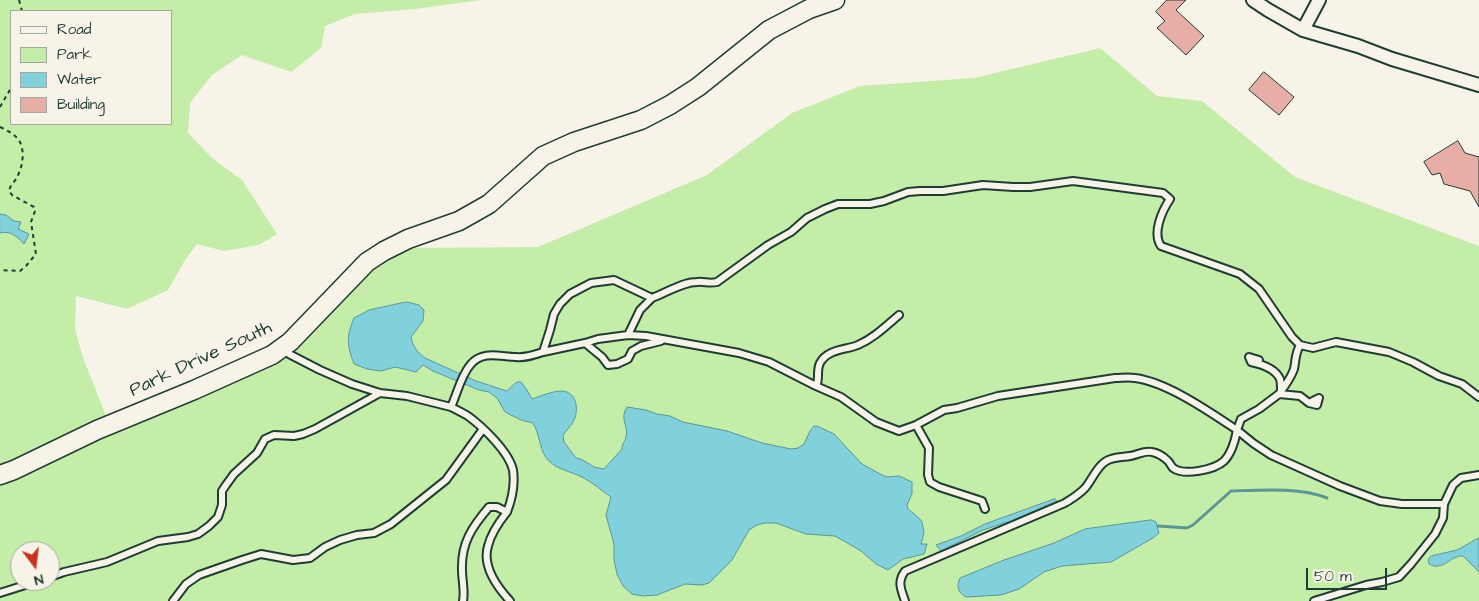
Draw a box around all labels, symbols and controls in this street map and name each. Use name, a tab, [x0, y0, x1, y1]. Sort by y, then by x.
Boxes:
legend	[10, 10, 172, 125]
text: Road	[57, 19, 91, 40]
text: Park	[57, 44, 92, 65]
text: Water	[57, 69, 101, 90]
text: Building	[57, 94, 105, 115]
street label: Park Drive South	[126, 317, 276, 403]
north arrow	[10, 541, 60, 591]
scale bar	[1309, 558, 1390, 590]
text: 50 m	[1314, 566, 1352, 587]
text: N	[32, 569, 45, 590]

